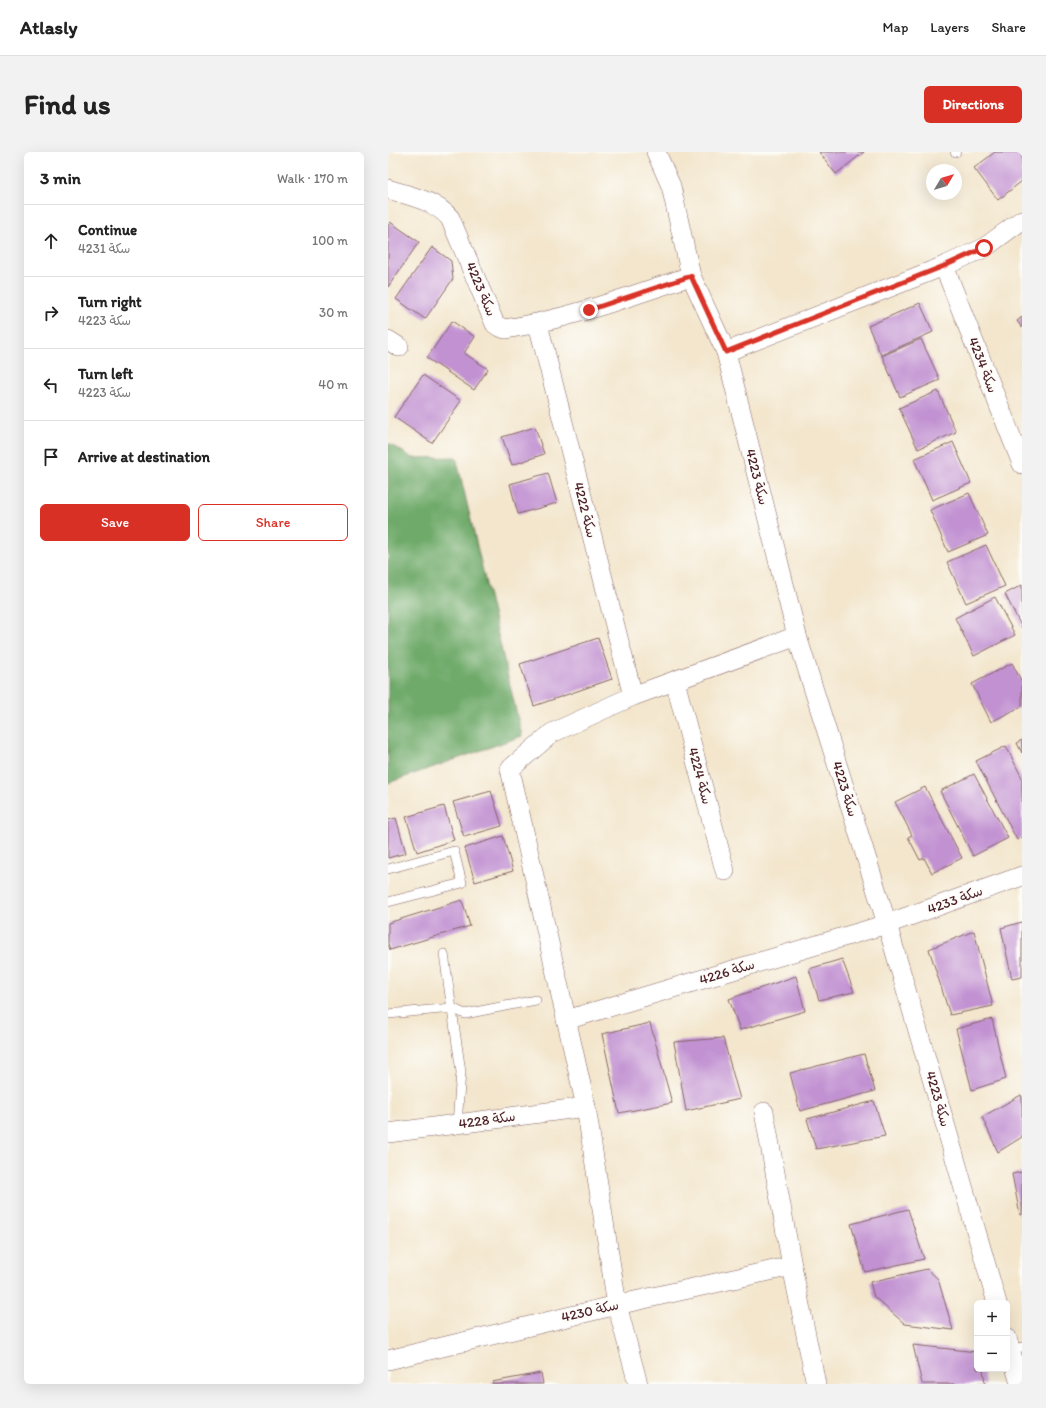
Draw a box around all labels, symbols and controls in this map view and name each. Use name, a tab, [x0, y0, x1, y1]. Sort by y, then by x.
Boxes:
text: Atlasly	[20, 16, 77, 39]
text: Map	[883, 19, 908, 36]
text: Layers	[930, 19, 969, 36]
text: Share	[991, 19, 1026, 36]
button: Directions	[924, 86, 1022, 123]
text: Find us	[24, 87, 111, 121]
north arrow	[926, 164, 962, 200]
text: 3 min	[40, 168, 81, 188]
text: Walk · 170 m	[277, 171, 348, 186]
text: Continue	[78, 221, 137, 239]
icon: ahead	[40, 230, 62, 252]
text: 100 m	[312, 233, 348, 248]
route start	[975, 239, 993, 257]
text: سكة 4231	[78, 241, 130, 256]
street label: سكة 4223	[462, 259, 500, 319]
text: Turn right	[78, 293, 142, 311]
route end	[580, 301, 598, 319]
icon: right	[40, 302, 62, 324]
text: 30 m	[319, 305, 348, 320]
text: سكة 4223	[78, 313, 131, 328]
street label: سكة 4234	[965, 335, 1001, 395]
text: Turn left	[78, 365, 133, 383]
icon: left	[40, 374, 62, 396]
text: 40 m	[318, 377, 348, 392]
text: سكة 4223	[78, 385, 131, 400]
icon: arrive	[40, 446, 62, 468]
street label: سكة 4223	[742, 447, 772, 507]
text: Arrive at destination	[78, 448, 210, 466]
street label: سكة 4222	[570, 480, 600, 540]
button: Save	[40, 504, 190, 541]
button: Share	[198, 504, 348, 541]
street label: سكة 4224	[684, 746, 716, 806]
street label: سكة 4223	[828, 759, 862, 819]
street label: سكة 4233	[925, 882, 985, 918]
street label: سكة 4226	[697, 956, 757, 988]
street label: سكة 4223	[922, 1069, 954, 1129]
street label: سكة 4228	[457, 1108, 517, 1132]
street label: سكة 4230	[560, 1296, 620, 1326]
map controls	[974, 1300, 1010, 1372]
button: +	[974, 1300, 1010, 1336]
button: −	[974, 1336, 1010, 1372]

